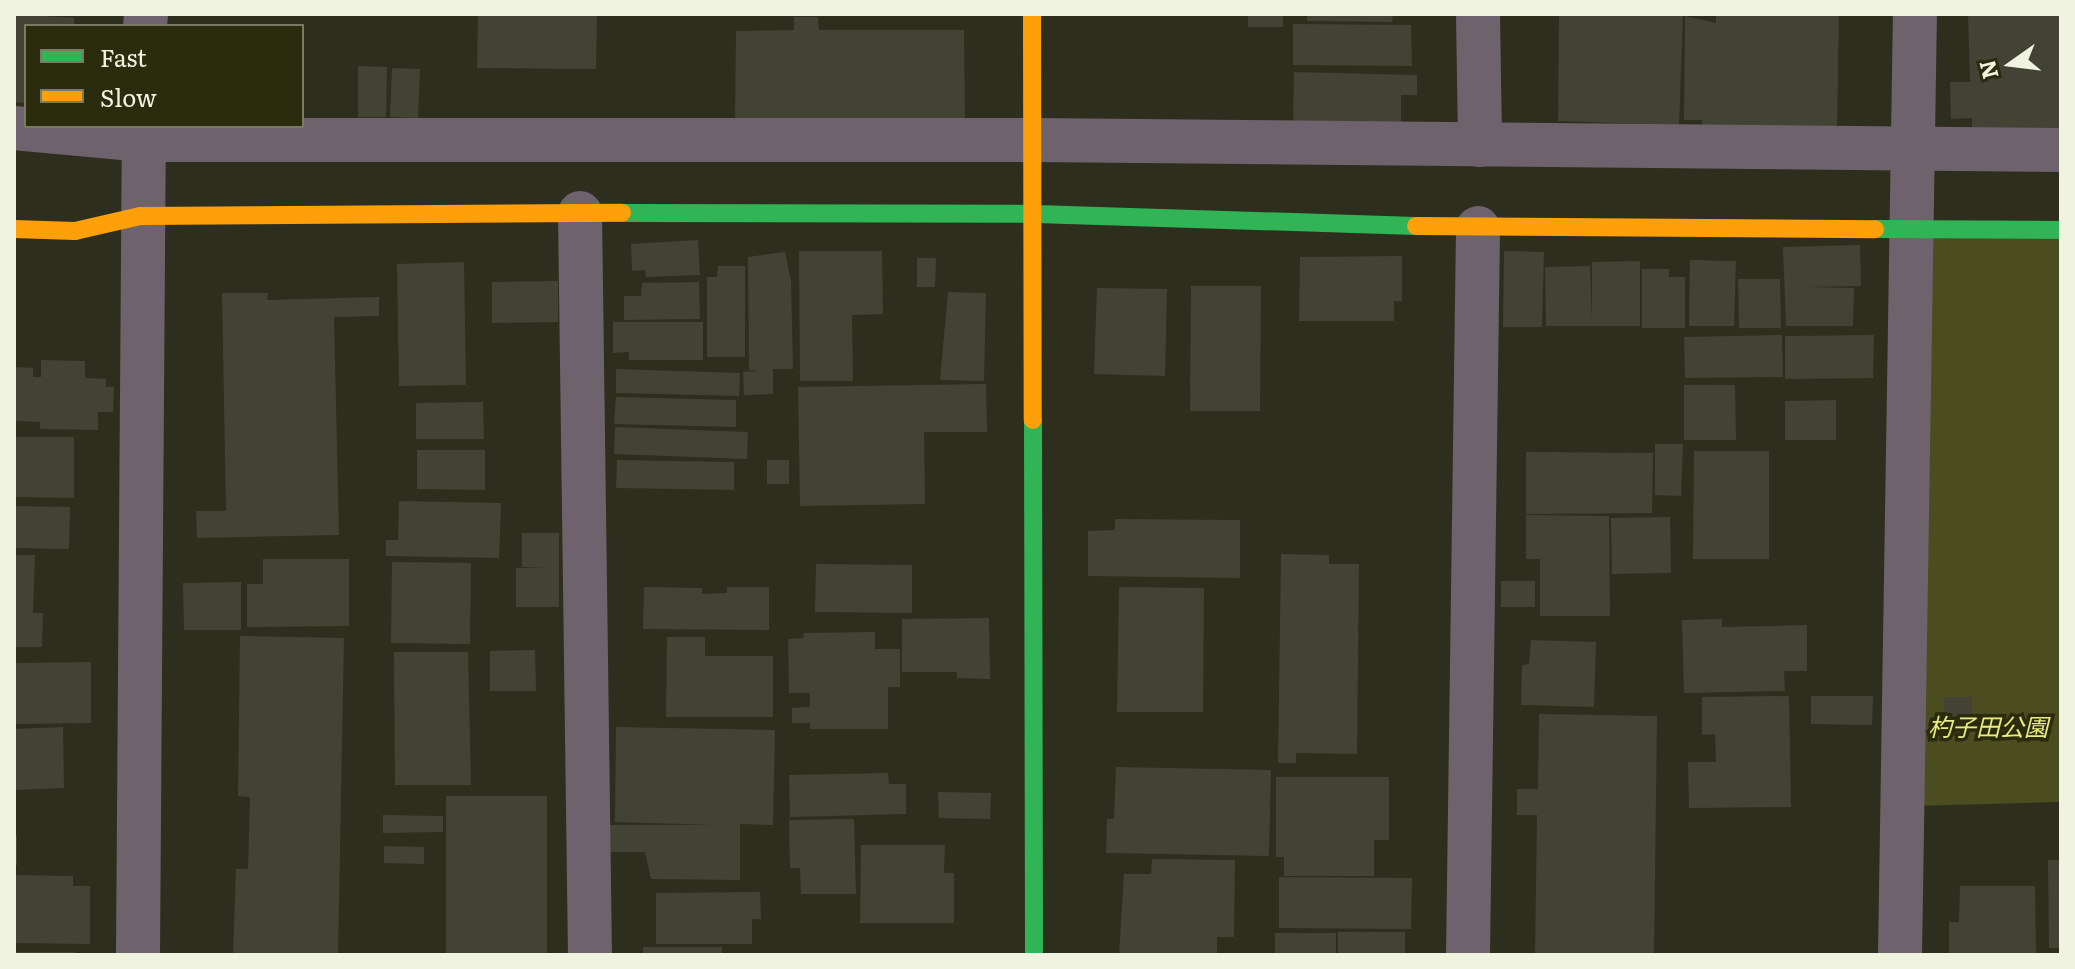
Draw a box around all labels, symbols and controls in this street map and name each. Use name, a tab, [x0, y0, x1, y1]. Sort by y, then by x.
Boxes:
legend	[24, 24, 304, 128]
north arrow	[1971, 24, 2051, 104]
text: Fast	[100, 39, 147, 74]
text: N	[1969, 57, 2005, 83]
text: Slow	[100, 79, 157, 114]
park label: 杓子田公園	[1928, 712, 2048, 740]

